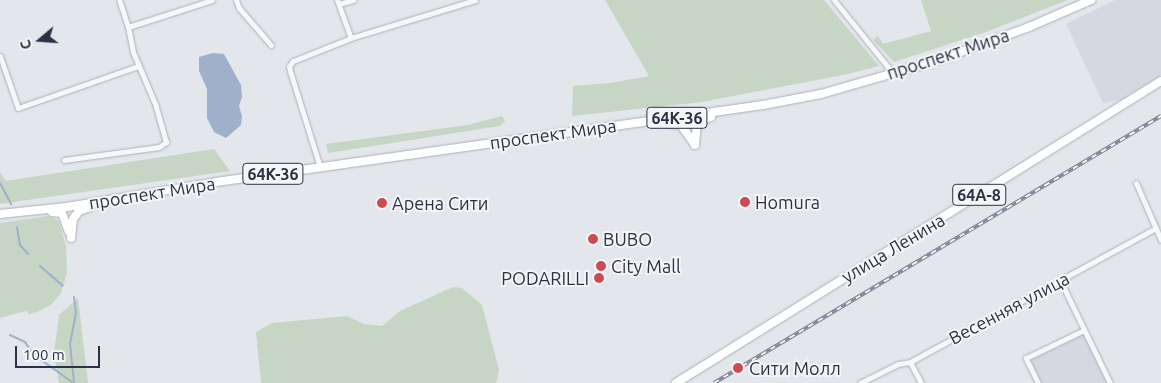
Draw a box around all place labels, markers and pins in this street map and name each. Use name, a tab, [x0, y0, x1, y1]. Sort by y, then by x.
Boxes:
place label: Homura	[755, 191, 820, 213]
place label: Арена Сити	[392, 192, 488, 214]
marker: Homura	[739, 196, 751, 208]
marker: Арена Сити	[376, 197, 388, 209]
place label: BUBO	[603, 228, 652, 250]
marker: BUBO	[587, 233, 599, 245]
place label: City Mall	[611, 255, 681, 277]
marker: City Mall	[595, 260, 607, 272]
place label: PODARILLI	[501, 267, 589, 289]
marker: PODARILLI	[593, 272, 605, 284]
place label: Сити Молл	[749, 357, 841, 379]
marker: Сити Молл	[731, 361, 745, 375]

